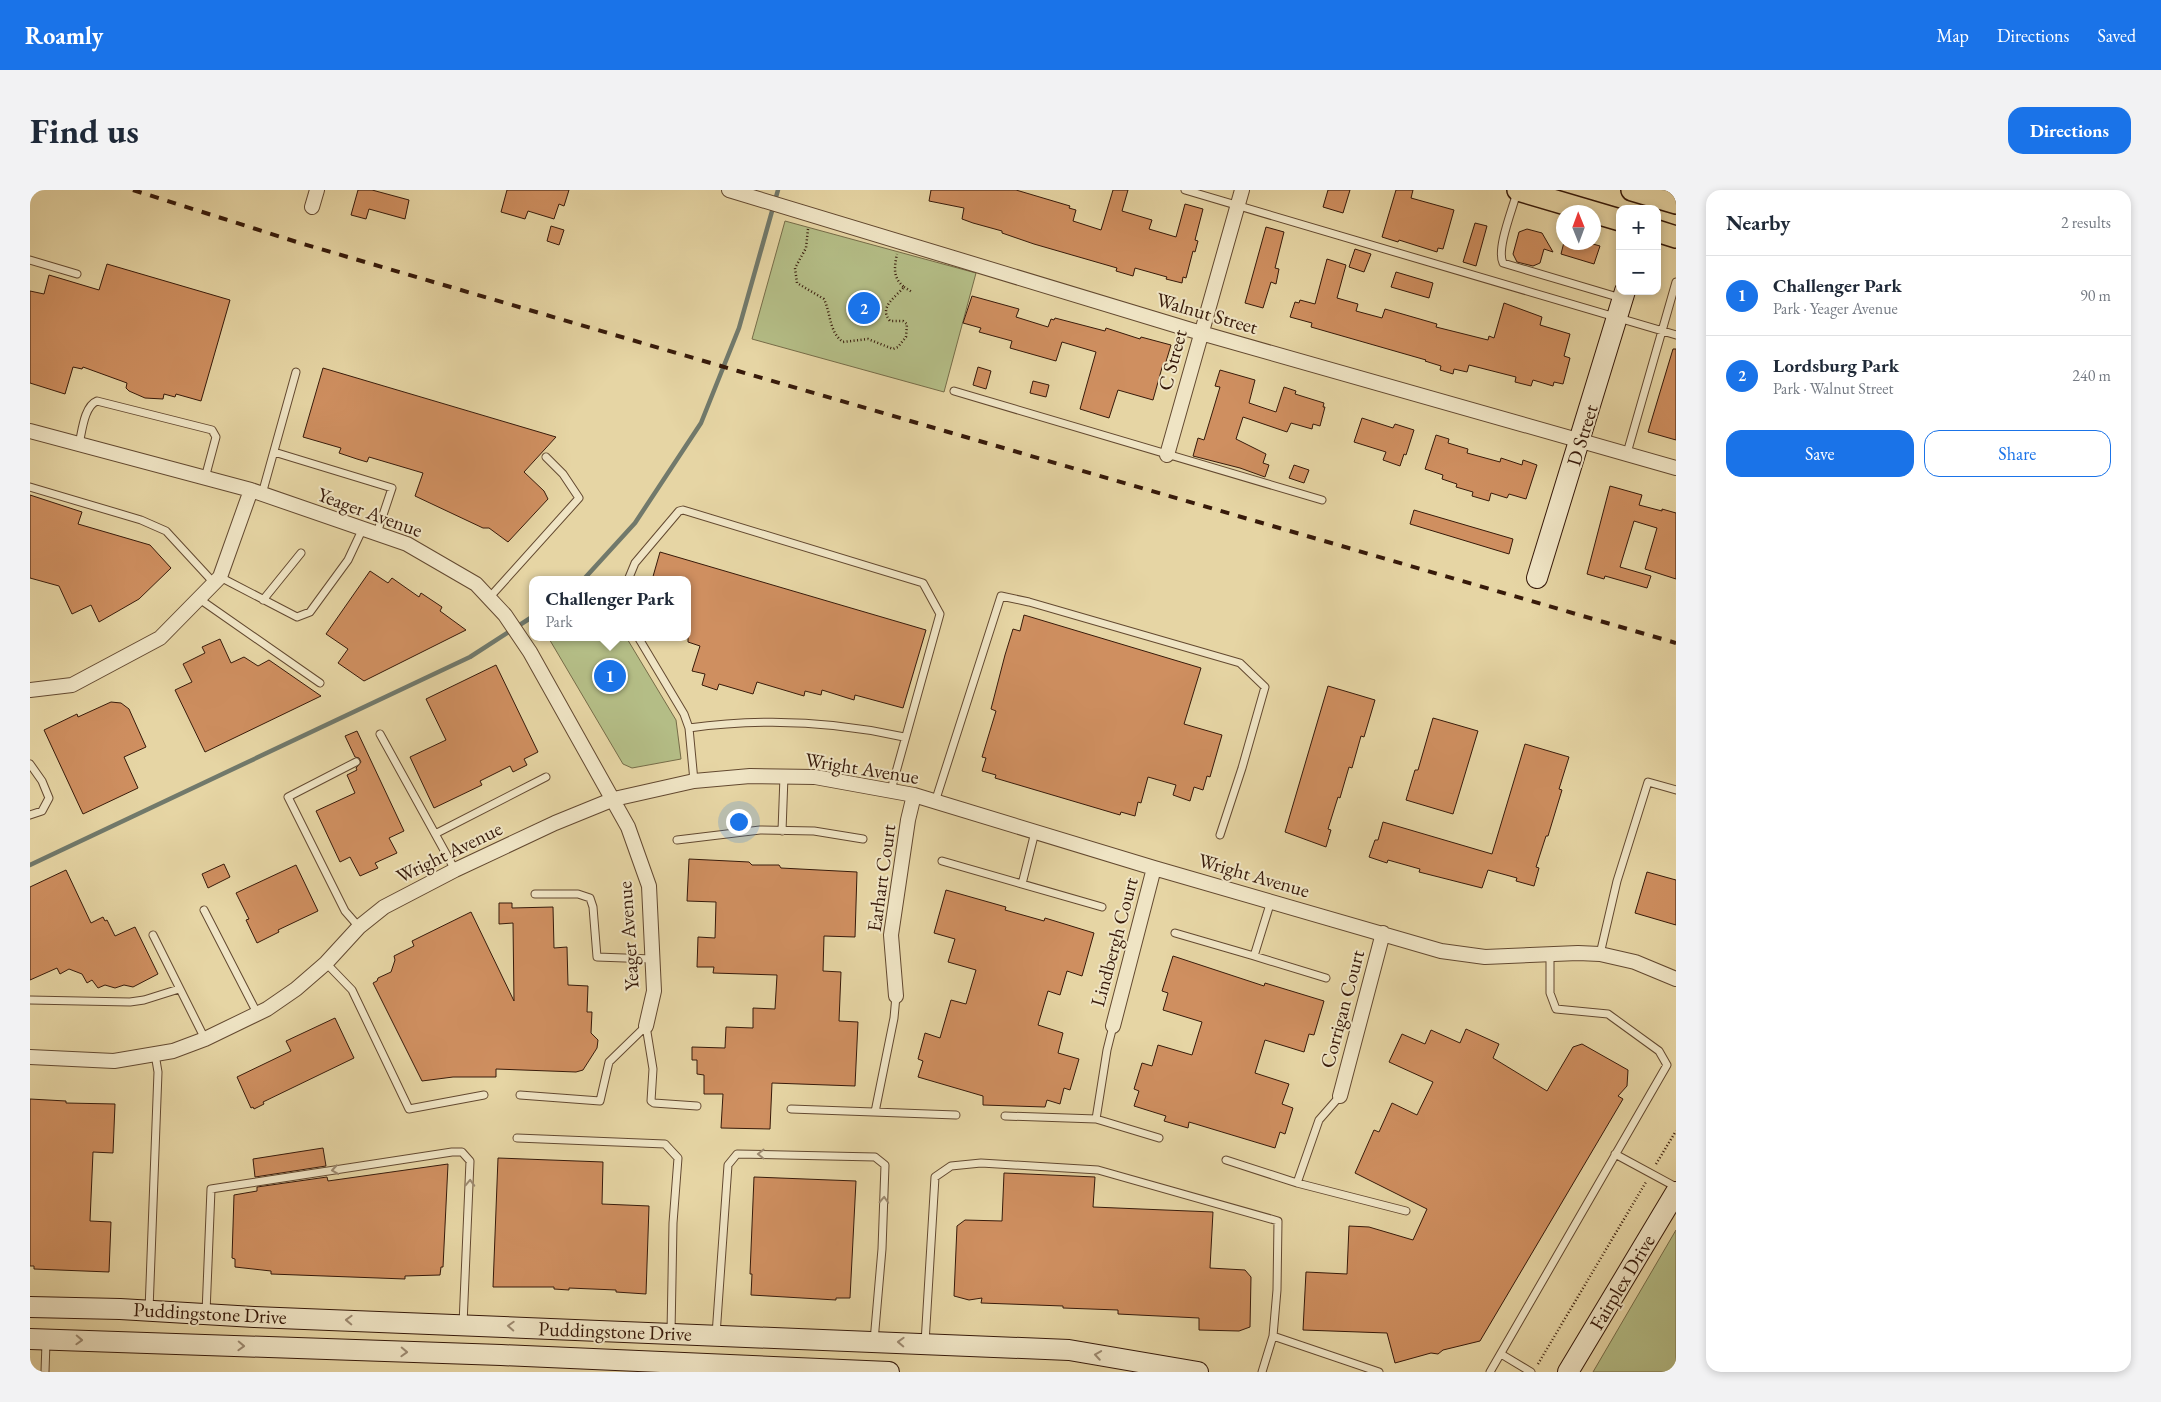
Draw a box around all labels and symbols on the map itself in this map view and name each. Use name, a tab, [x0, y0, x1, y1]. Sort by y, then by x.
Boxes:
north arrow	[1556, 205, 1601, 250]
street label: Walnut Street	[1153, 286, 1261, 340]
pin: 2	[848, 289, 880, 327]
street label: C Street	[1151, 326, 1193, 393]
street label: D Street	[1560, 400, 1604, 469]
street label: Yeager Avenue	[314, 481, 426, 543]
pin: 1	[594, 657, 626, 695]
street label: Wright Avenue	[803, 746, 921, 790]
your location	[726, 809, 752, 835]
street label: Wright Avenue	[392, 815, 506, 889]
street label: Earhart Court	[861, 822, 902, 933]
street label: Wright Avenue	[1195, 847, 1313, 903]
street label: Lindbergh Court	[1084, 874, 1144, 1009]
street label: Yeager Avenue	[611, 880, 645, 992]
street label: Corrigan Court	[1314, 946, 1370, 1071]
one-way arrow	[757, 1149, 765, 1160]
one-way arrow	[330, 1164, 338, 1175]
one-way arrow	[464, 1179, 475, 1187]
one-way arrow	[878, 1196, 889, 1204]
street label: Fairplex Drive	[1583, 1229, 1661, 1335]
street label: Puddingstone Drive	[133, 1296, 288, 1330]
one-way arrow	[345, 1315, 352, 1325]
street label: Puddingstone Drive	[538, 1315, 692, 1347]
one-way arrow	[507, 1321, 515, 1332]
one-way arrow	[75, 1335, 83, 1346]
one-way arrow	[897, 1337, 905, 1348]
one-way arrow	[238, 1341, 245, 1351]
one-way arrow	[400, 1347, 408, 1357]
one-way arrow	[1093, 1350, 1101, 1361]

